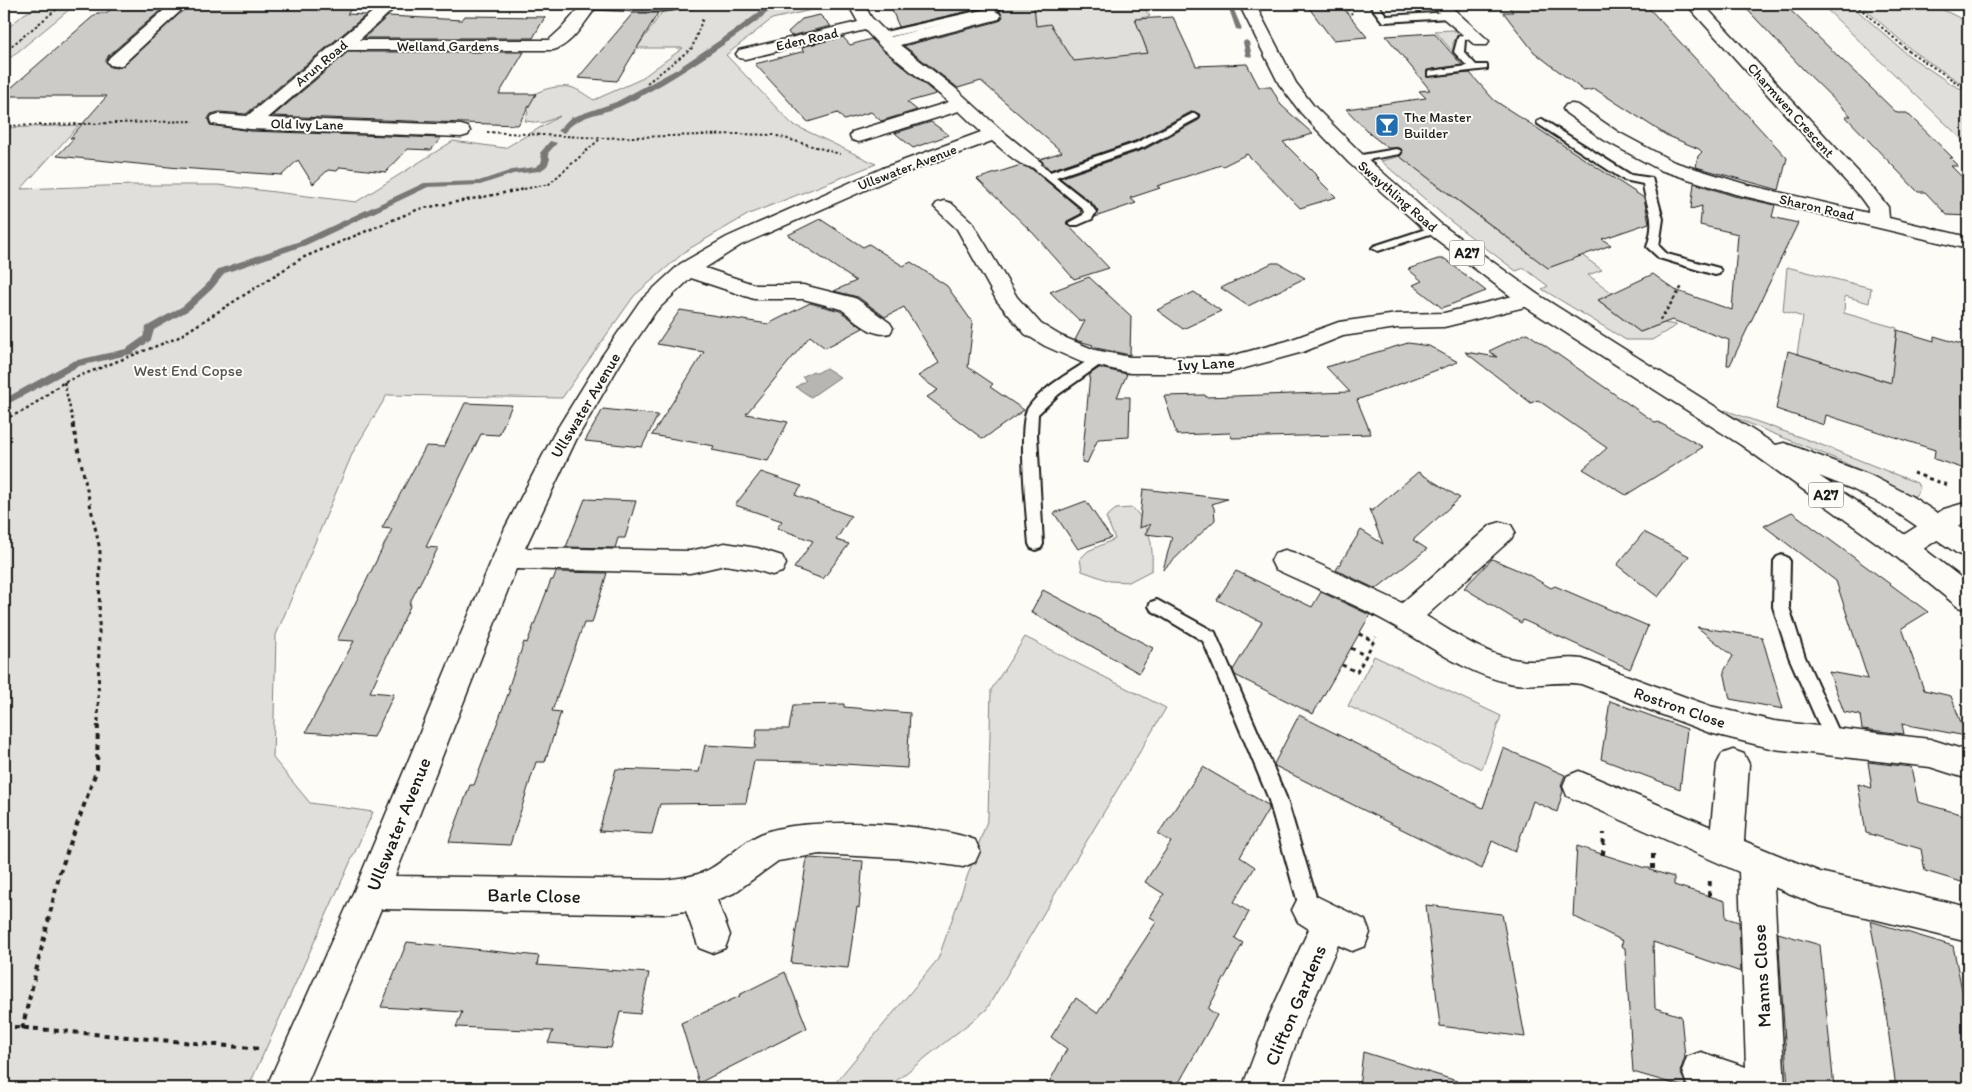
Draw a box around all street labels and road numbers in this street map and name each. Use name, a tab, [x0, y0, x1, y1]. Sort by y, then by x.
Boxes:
street label: Eden Road	[774, 24, 840, 55]
street label: Arun Road	[292, 36, 351, 90]
street label: Welland Gardens	[397, 38, 499, 55]
street label: Charmwen Crescent	[1744, 60, 1838, 161]
street label: Old Ivy Lane	[270, 115, 344, 134]
street label: Ullswater Avenue	[855, 141, 959, 194]
street label: Swaythling Road	[1354, 157, 1441, 236]
street label: Sharon Road	[1778, 191, 1856, 224]
road number: A27	[1450, 240, 1484, 266]
street label: Ullswater Avenue	[546, 349, 624, 461]
street label: Ivy Lane	[1177, 353, 1235, 374]
road number: A27	[1808, 482, 1844, 508]
street label: Rostron Close	[1631, 683, 1728, 732]
street label: Ullswater Avenue	[361, 754, 436, 894]
street label: Barle Close	[487, 883, 581, 908]
street label: Manns Close	[1747, 924, 1776, 1028]
street label: Clifton Gardens	[1260, 941, 1331, 1069]

